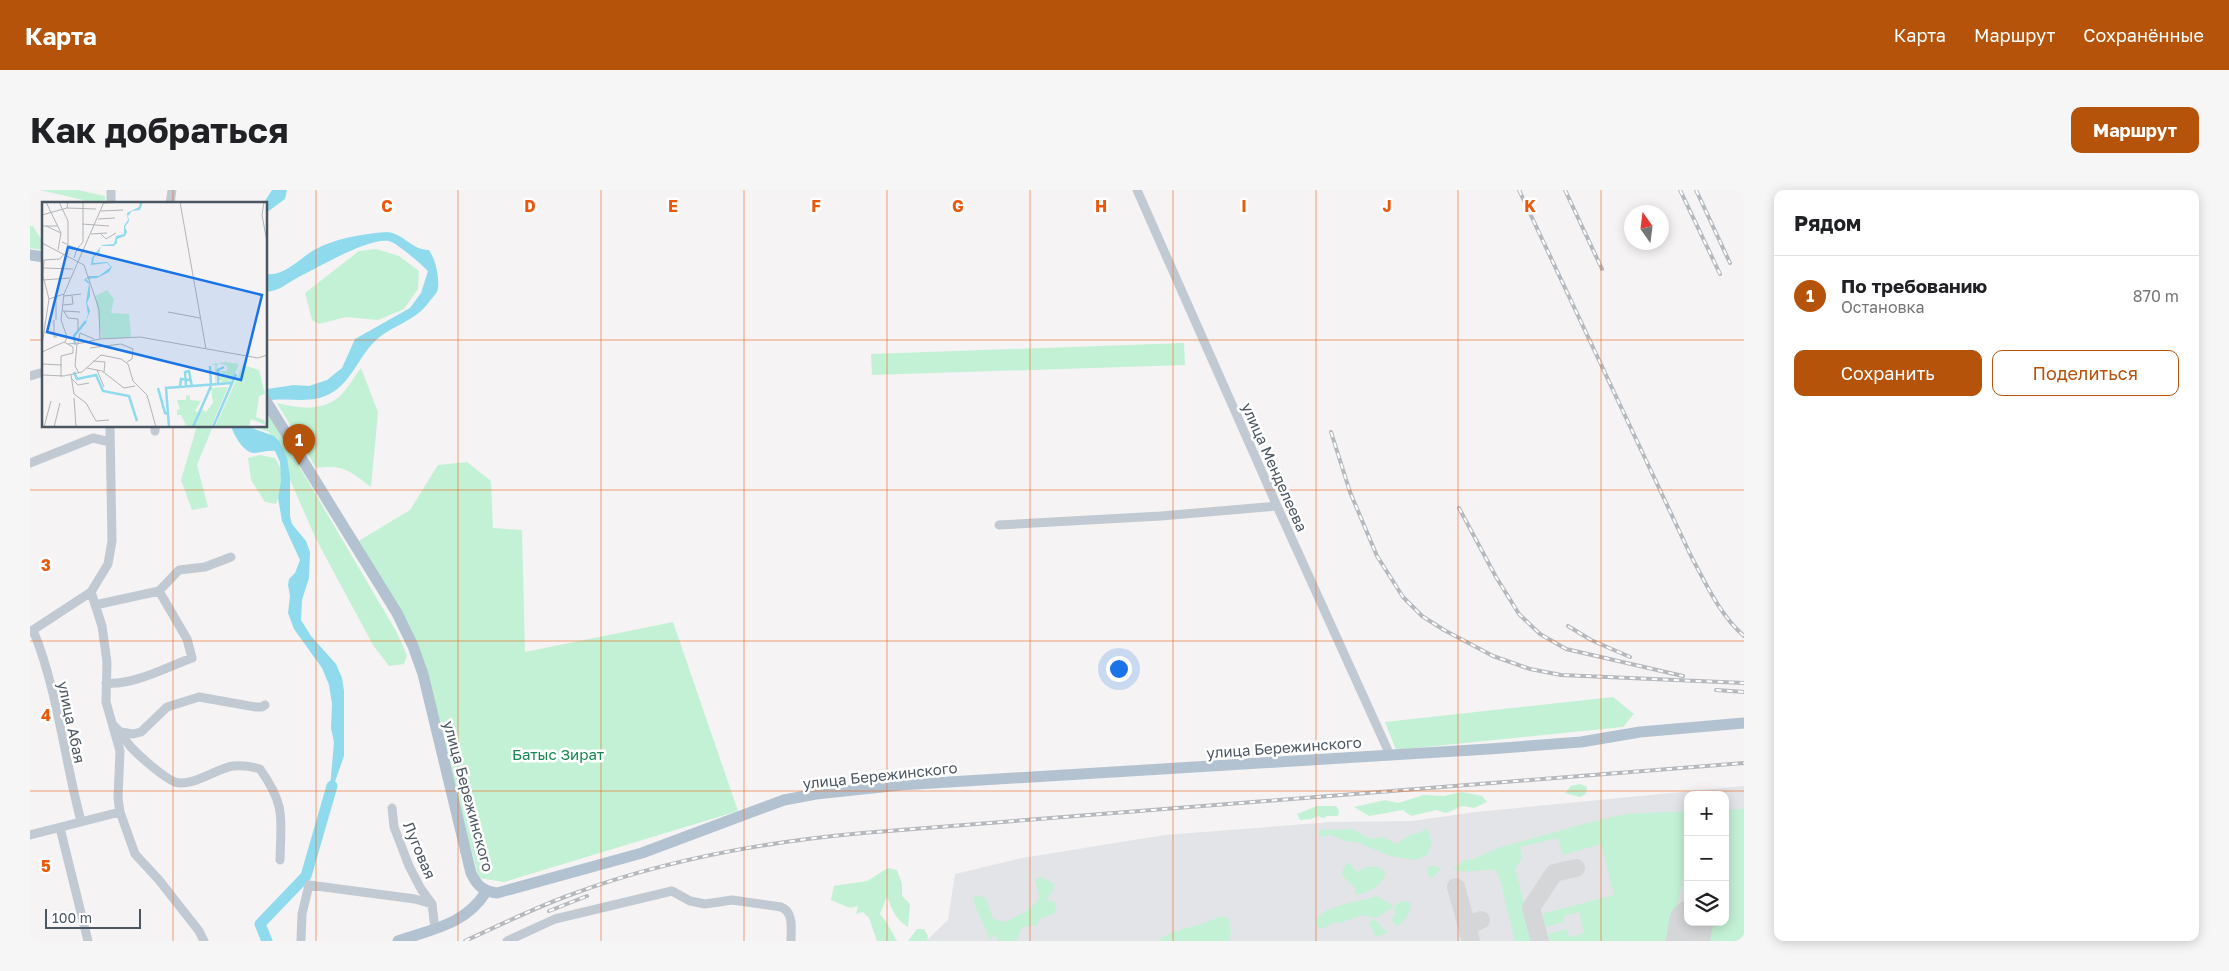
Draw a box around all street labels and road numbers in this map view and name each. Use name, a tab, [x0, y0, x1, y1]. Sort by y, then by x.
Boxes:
street label: улица Менделеева	[1238, 400, 1312, 534]
street label: улица Абая	[55, 679, 89, 765]
street label: улица Бережинского	[440, 719, 498, 873]
street label: улица Бережинского	[1206, 733, 1362, 761]
street label: улица Бережинского	[802, 758, 958, 792]
street label: Луговая	[400, 819, 440, 881]

